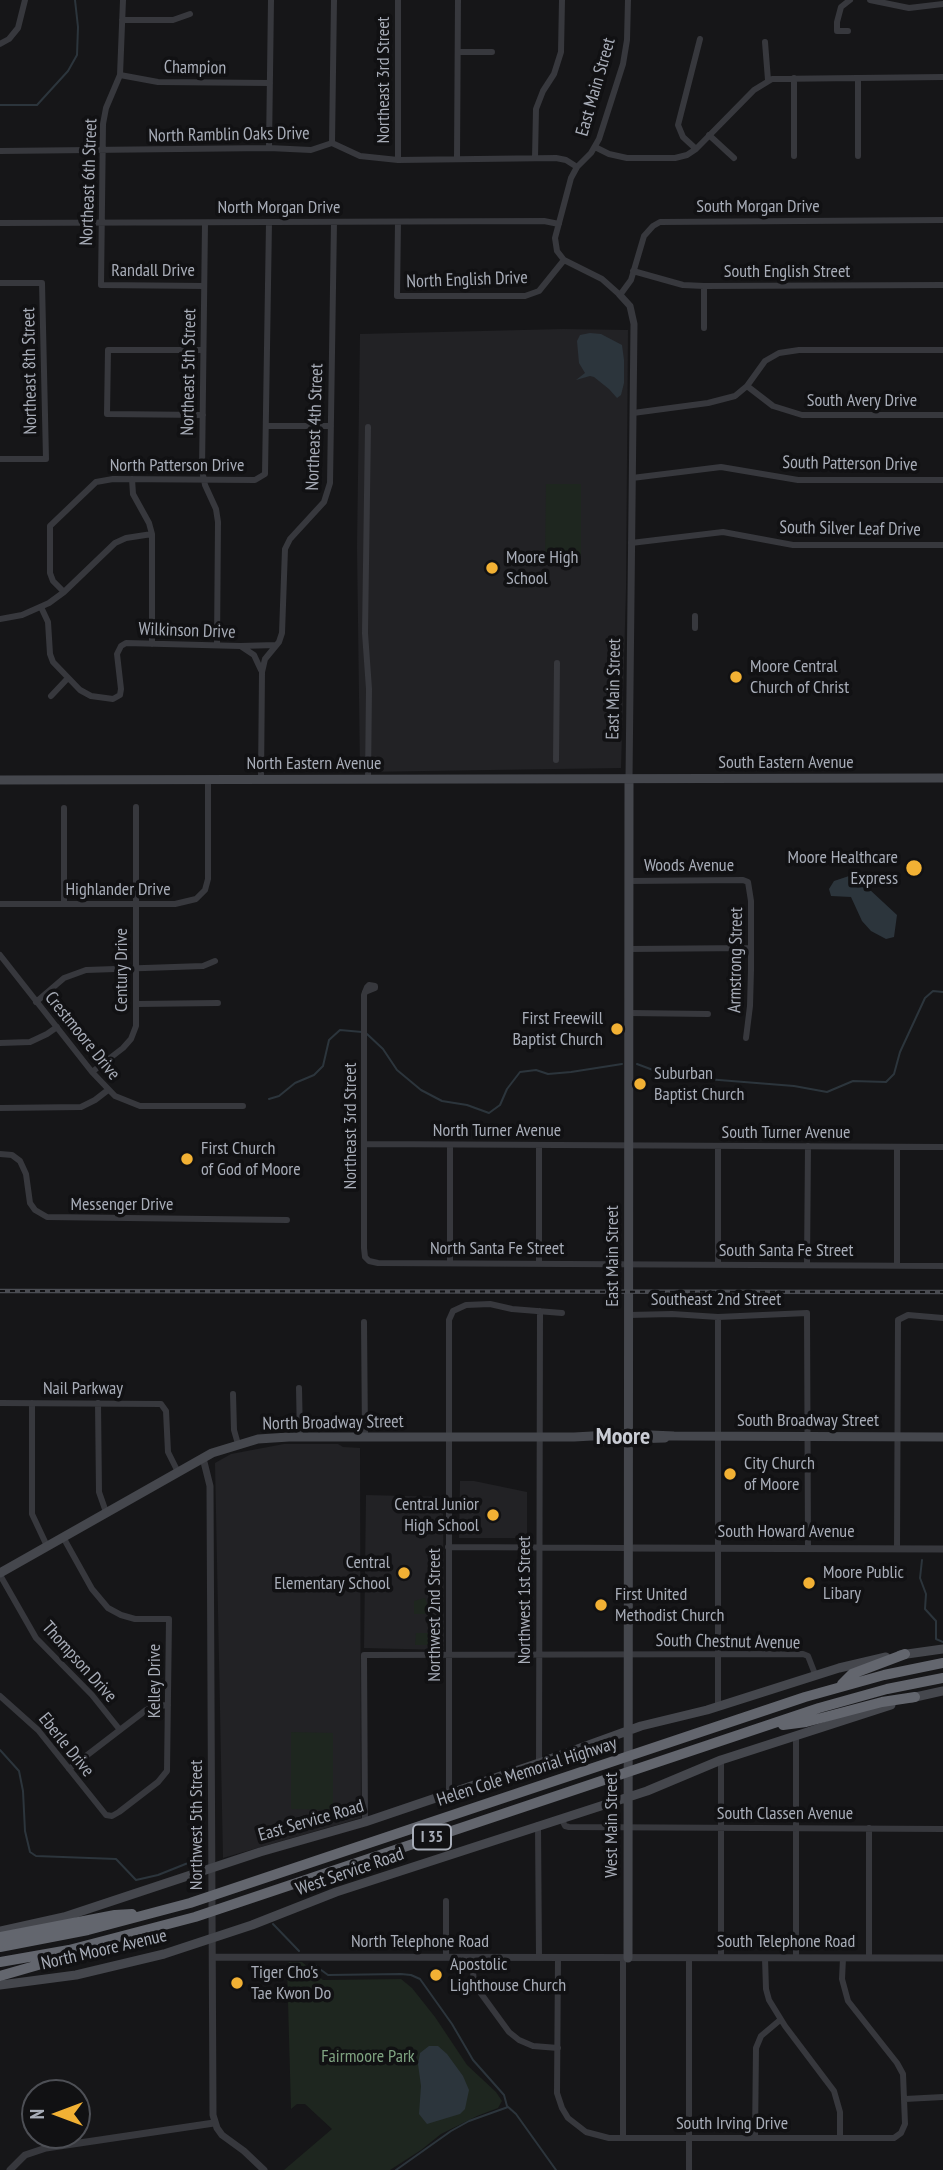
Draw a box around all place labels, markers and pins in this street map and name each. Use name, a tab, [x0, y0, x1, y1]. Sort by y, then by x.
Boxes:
place label: Moore High School	[506, 547, 578, 590]
marker: Moore High School	[484, 560, 500, 576]
place label: Moore Central Church of Christ	[750, 656, 849, 698]
marker: Moore Central Church of Christ	[728, 669, 744, 685]
place label: Moore Healthcare Express	[787, 847, 898, 890]
marker: Moore Healthcare Express	[904, 858, 924, 878]
place label: First Freewill Baptist Church	[513, 1008, 603, 1050]
marker: First Freewill Baptist Church	[609, 1021, 625, 1037]
place label: Suburban Baptist Church	[654, 1063, 744, 1106]
marker: Suburban Baptist Church	[632, 1076, 648, 1092]
place label: First Church of God of Moore	[201, 1138, 301, 1180]
marker: First Church of God of Moore	[179, 1151, 195, 1167]
place label: City Church of Moore	[744, 1453, 815, 1496]
marker: City Church of Moore	[722, 1466, 738, 1482]
place label: Central Junior High School	[394, 1494, 479, 1536]
marker: Central Junior High School	[485, 1507, 501, 1523]
place label: Central Elementary School	[274, 1552, 390, 1594]
place label: Moore Public Libary	[823, 1562, 904, 1604]
marker: Central Elementary School	[396, 1565, 412, 1581]
marker: Moore Public Libary	[801, 1575, 817, 1591]
place label: First United Methodist Church	[615, 1584, 724, 1626]
marker: First United Methodist Church	[593, 1597, 609, 1613]
place label: Apostolic Lighthouse Church	[450, 1954, 566, 1996]
place label: Tiger Cho's Tae Kwon Do	[251, 1962, 331, 2004]
marker: Apostolic Lighthouse Church	[428, 1967, 444, 1983]
marker: Tiger Cho's Tae Kwon Do	[229, 1975, 245, 1991]

